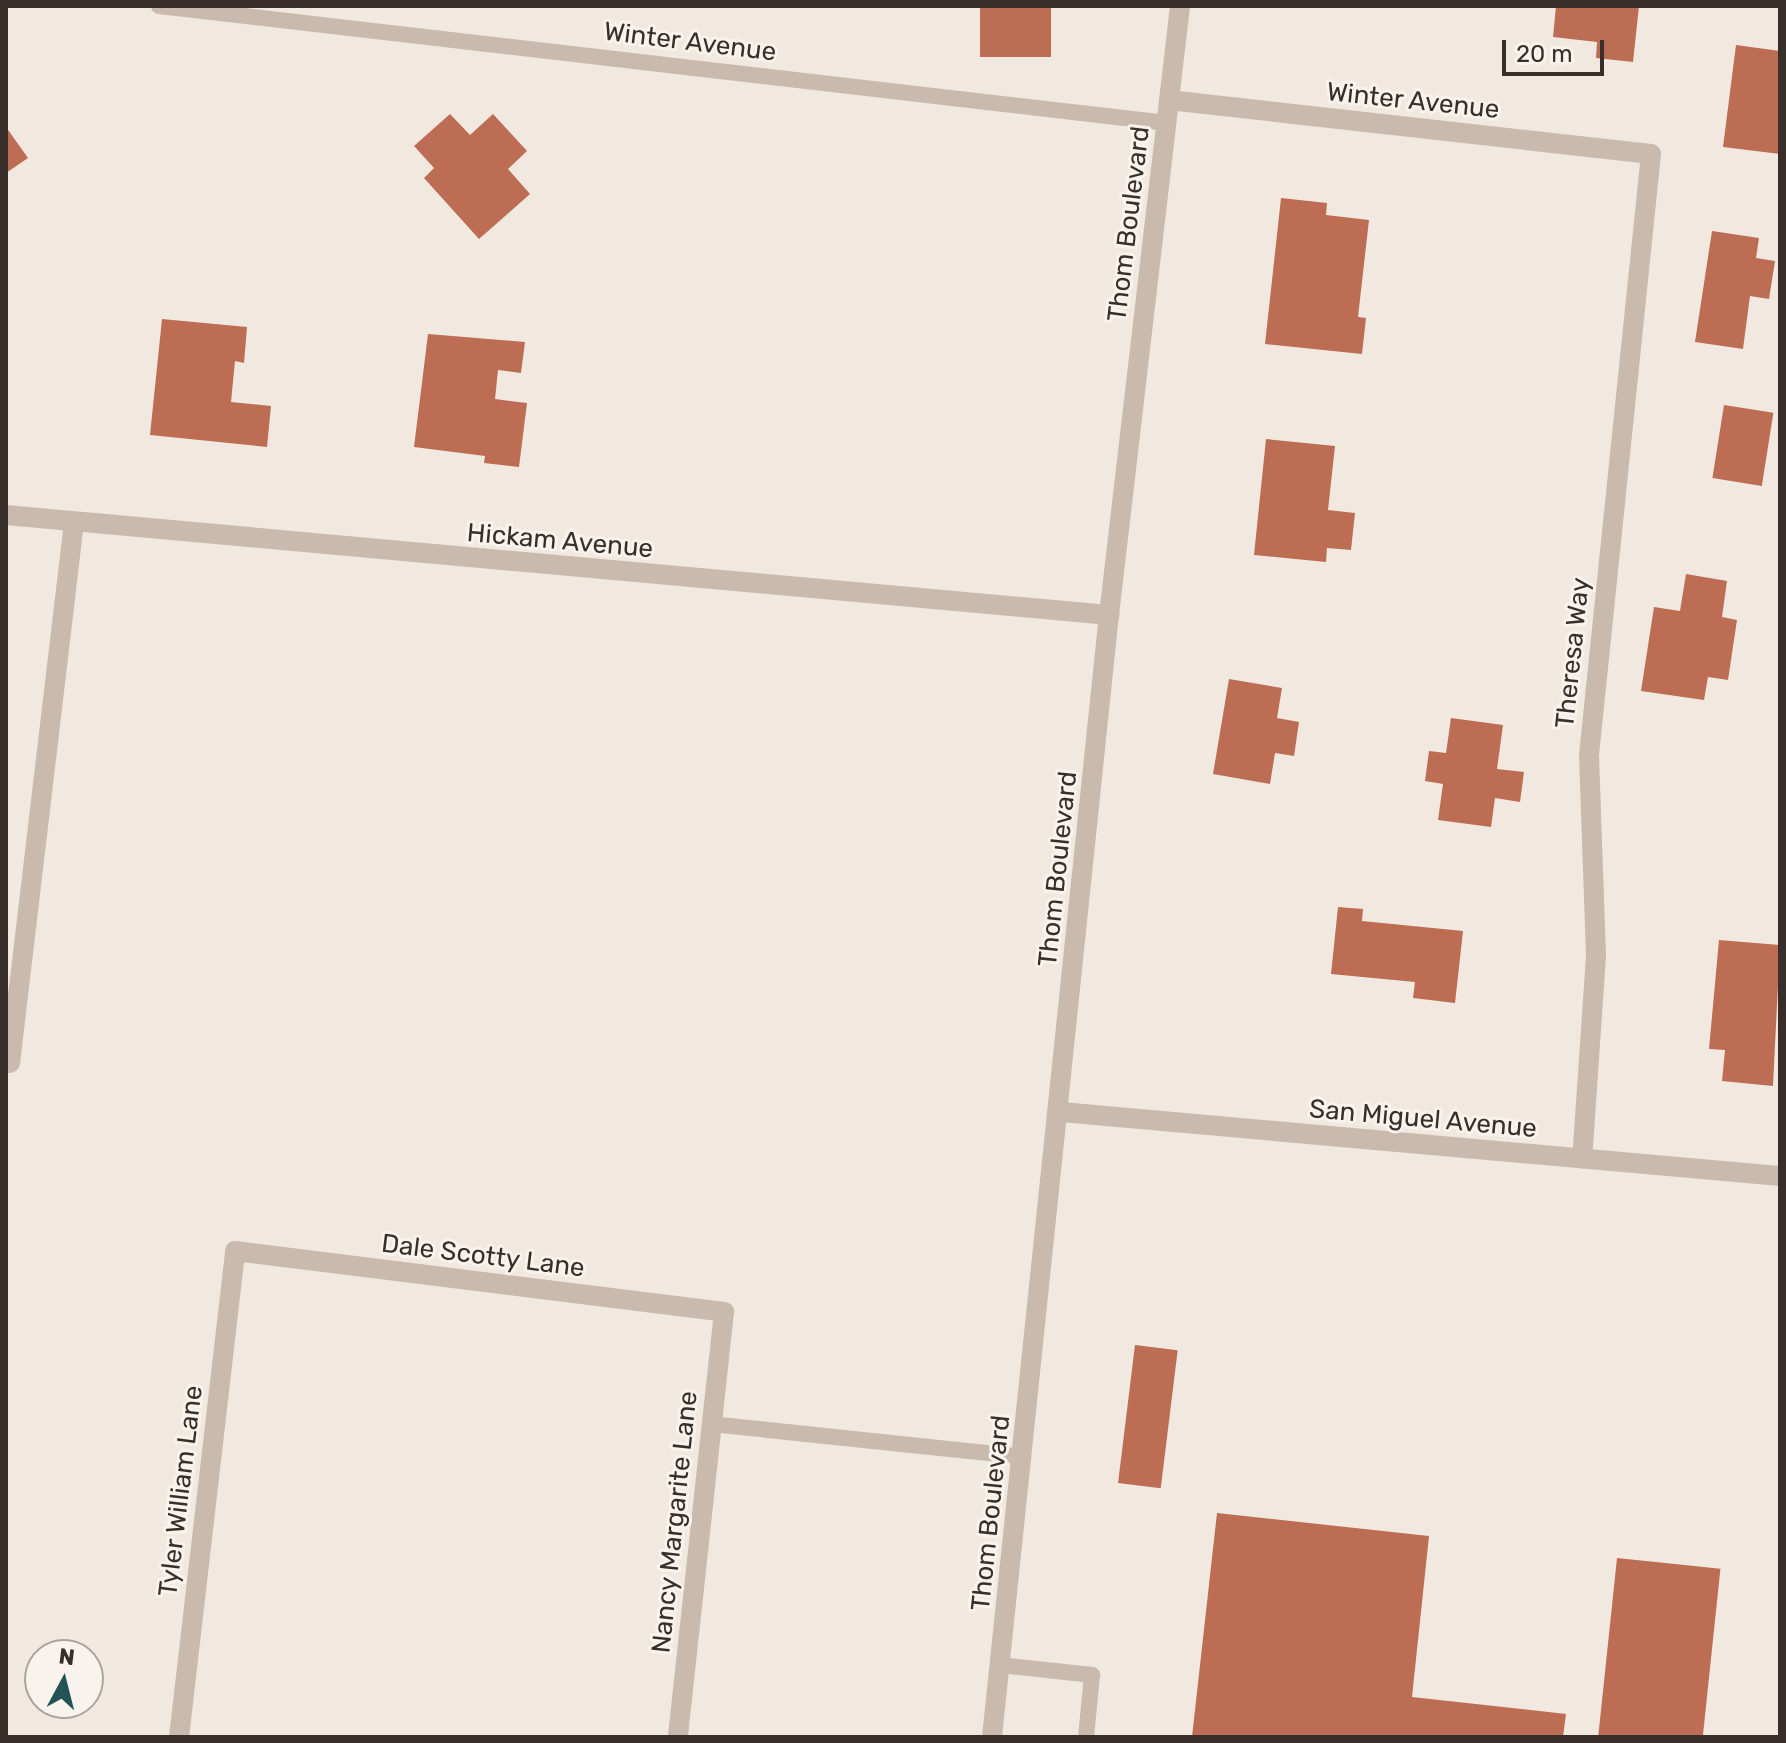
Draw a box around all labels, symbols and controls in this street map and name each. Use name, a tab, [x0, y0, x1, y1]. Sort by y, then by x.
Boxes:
street label: Winter Avenue	[601, 16, 779, 68]
scale bar	[1506, 24, 1608, 74]
text: 20 m	[1516, 40, 1573, 68]
street label: Winter Avenue	[1324, 76, 1502, 126]
street label: Thom Boulevard	[1102, 125, 1156, 323]
street label: Hickam Avenue	[465, 517, 655, 565]
street label: Theresa Way	[1550, 576, 1596, 730]
street label: Thom Boulevard	[1032, 770, 1084, 968]
street label: San Miguel Avenue	[1308, 1093, 1538, 1145]
street label: Dale Scotty Lane	[379, 1228, 587, 1284]
street label: Tyler William Lane	[153, 1383, 209, 1599]
street label: Nancy Margarite Lane	[646, 1389, 704, 1655]
street label: Thom Boulevard	[965, 1414, 1017, 1612]
north arrow	[24, 1639, 104, 1719]
text: N	[57, 1642, 76, 1671]

